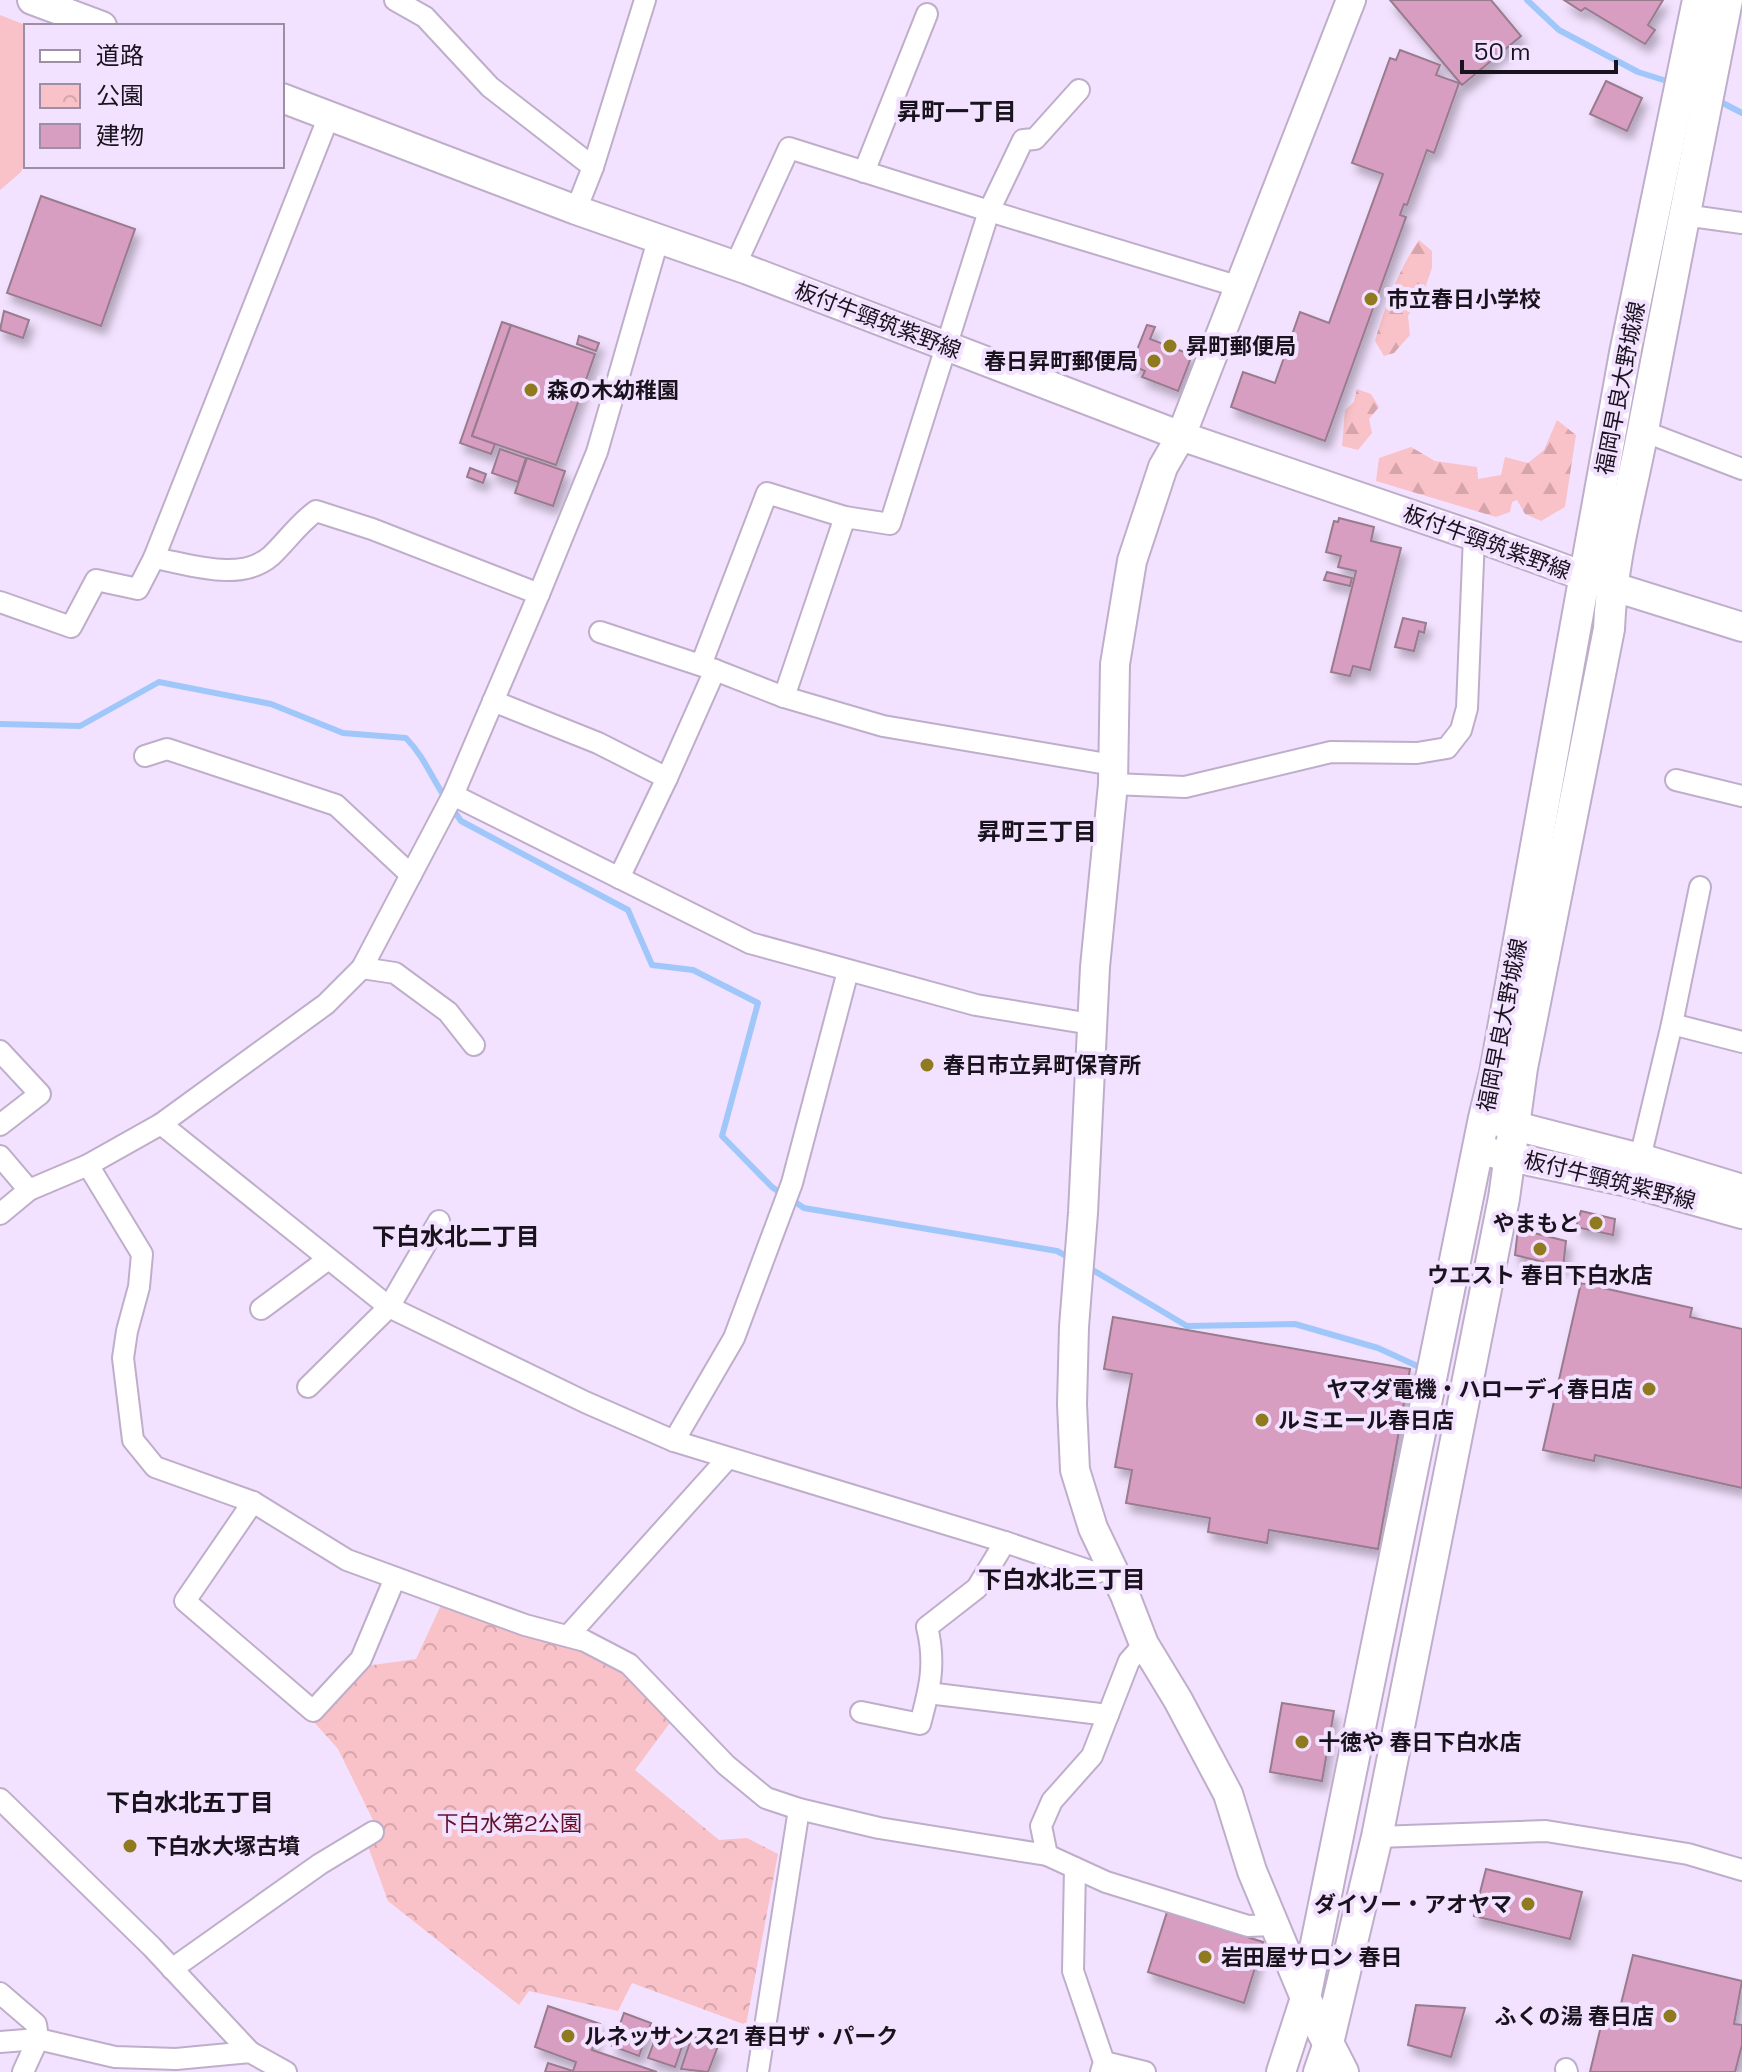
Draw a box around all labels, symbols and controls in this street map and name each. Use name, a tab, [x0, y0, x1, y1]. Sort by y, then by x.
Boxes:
legend	[24, 24, 284, 168]
scale bar	[1462, 24, 1616, 74]
text: 50 m	[1474, 36, 1531, 67]
text: 道路	[96, 40, 144, 71]
text: 公園	[96, 80, 144, 111]
district label: 昇町一丁目	[897, 96, 1017, 127]
text: 建物	[96, 120, 144, 151]
street label: 板付牛頸筑紫野線	[791, 275, 965, 365]
place label: 市立春日小学校	[1387, 285, 1541, 313]
marker: 市立春日小学校	[1362, 290, 1380, 308]
street label: 福岡早良大野城線	[1589, 299, 1651, 477]
place label: 昇町郵便局	[1186, 332, 1296, 360]
marker: 昇町郵便局	[1161, 337, 1179, 355]
place label: 春日昇町郵便局	[984, 347, 1138, 375]
marker: 春日昇町郵便局	[1145, 352, 1163, 370]
place label: 森の木幼稚園	[547, 376, 679, 404]
marker: 森の木幼稚園	[522, 381, 540, 399]
street label: 板付牛頸筑紫野線	[1400, 499, 1574, 585]
district label: 昇町三丁目	[977, 816, 1097, 847]
street label: 福岡早良大野城線	[1471, 936, 1533, 1114]
place label: 春日市立昇町保育所	[943, 1051, 1141, 1079]
marker: 春日市立昇町保育所	[918, 1056, 936, 1074]
street label: 板付牛頸筑紫野線	[1521, 1145, 1699, 1215]
place label: やまもと	[1492, 1209, 1580, 1237]
marker: やまもと	[1587, 1214, 1605, 1232]
district label: 下白水北二丁目	[372, 1221, 540, 1252]
marker: ウエスト 春日下白水店	[1531, 1240, 1549, 1258]
place label: ウエスト 春日下白水店	[1427, 1261, 1653, 1289]
place label: ヤマダ電機・ハローディ春日店	[1327, 1375, 1633, 1403]
marker: ヤマダ電機・ハローディ春日店	[1640, 1380, 1658, 1398]
place label: ルミエール春日店	[1278, 1406, 1454, 1434]
marker: ルミエール春日店	[1253, 1411, 1271, 1429]
district label: 下白水北三丁目	[978, 1564, 1146, 1595]
place label: 十徳や 春日下白水店	[1318, 1728, 1522, 1756]
marker: 十徳や 春日下白水店	[1293, 1733, 1311, 1751]
district label: 下白水北五丁目	[106, 1787, 274, 1818]
park label: 下白水第2公園	[436, 1809, 582, 1837]
place label: 下白水大塚古墳	[146, 1832, 300, 1860]
marker: 下白水大塚古墳	[121, 1837, 139, 1855]
place label: ダイソー・アオヤマ	[1314, 1890, 1512, 1918]
marker: ダイソー・アオヤマ	[1519, 1895, 1537, 1913]
place label: 岩田屋サロン 春日	[1221, 1943, 1403, 1971]
marker: 岩田屋サロン 春日	[1196, 1948, 1214, 1966]
place label: ふくの湯 春日店	[1494, 2002, 1654, 2030]
marker: ふくの湯 春日店	[1661, 2007, 1679, 2025]
place label: ルネッサンス21 春日ザ・パーク	[584, 2022, 898, 2050]
marker: ルネッサンス21 春日ザ・パーク	[559, 2027, 577, 2045]

